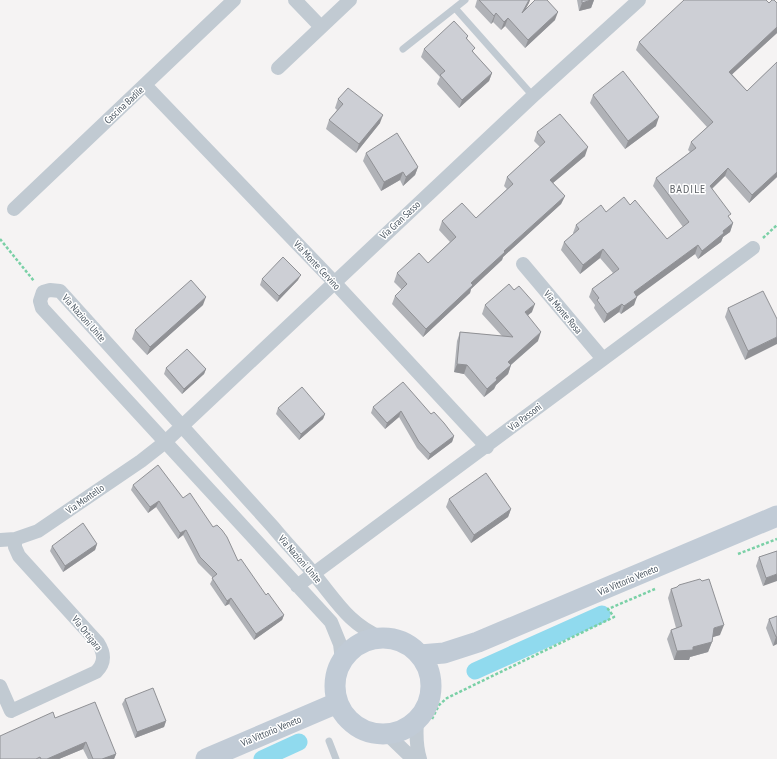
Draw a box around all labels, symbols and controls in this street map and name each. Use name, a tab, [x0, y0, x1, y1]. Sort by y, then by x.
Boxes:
street label: Cascina Badile	[101, 83, 147, 127]
district label: BADILE	[670, 181, 706, 196]
street label: Via Gran Sasso	[376, 198, 423, 243]
street label: Via Monte Cervino	[290, 237, 343, 292]
street label: Via Monte Rosa	[540, 287, 585, 336]
street label: Via Nazioni Unite	[59, 291, 109, 345]
street label: Via Passoni	[505, 400, 544, 434]
street label: Via Montello	[63, 481, 107, 517]
street label: Via Nazioni Unite	[275, 531, 324, 586]
street label: Via Vittorio Veneto	[595, 561, 660, 599]
street label: Via Ortigara	[68, 612, 105, 653]
street label: Via Vittorio Veneto	[238, 712, 303, 750]

